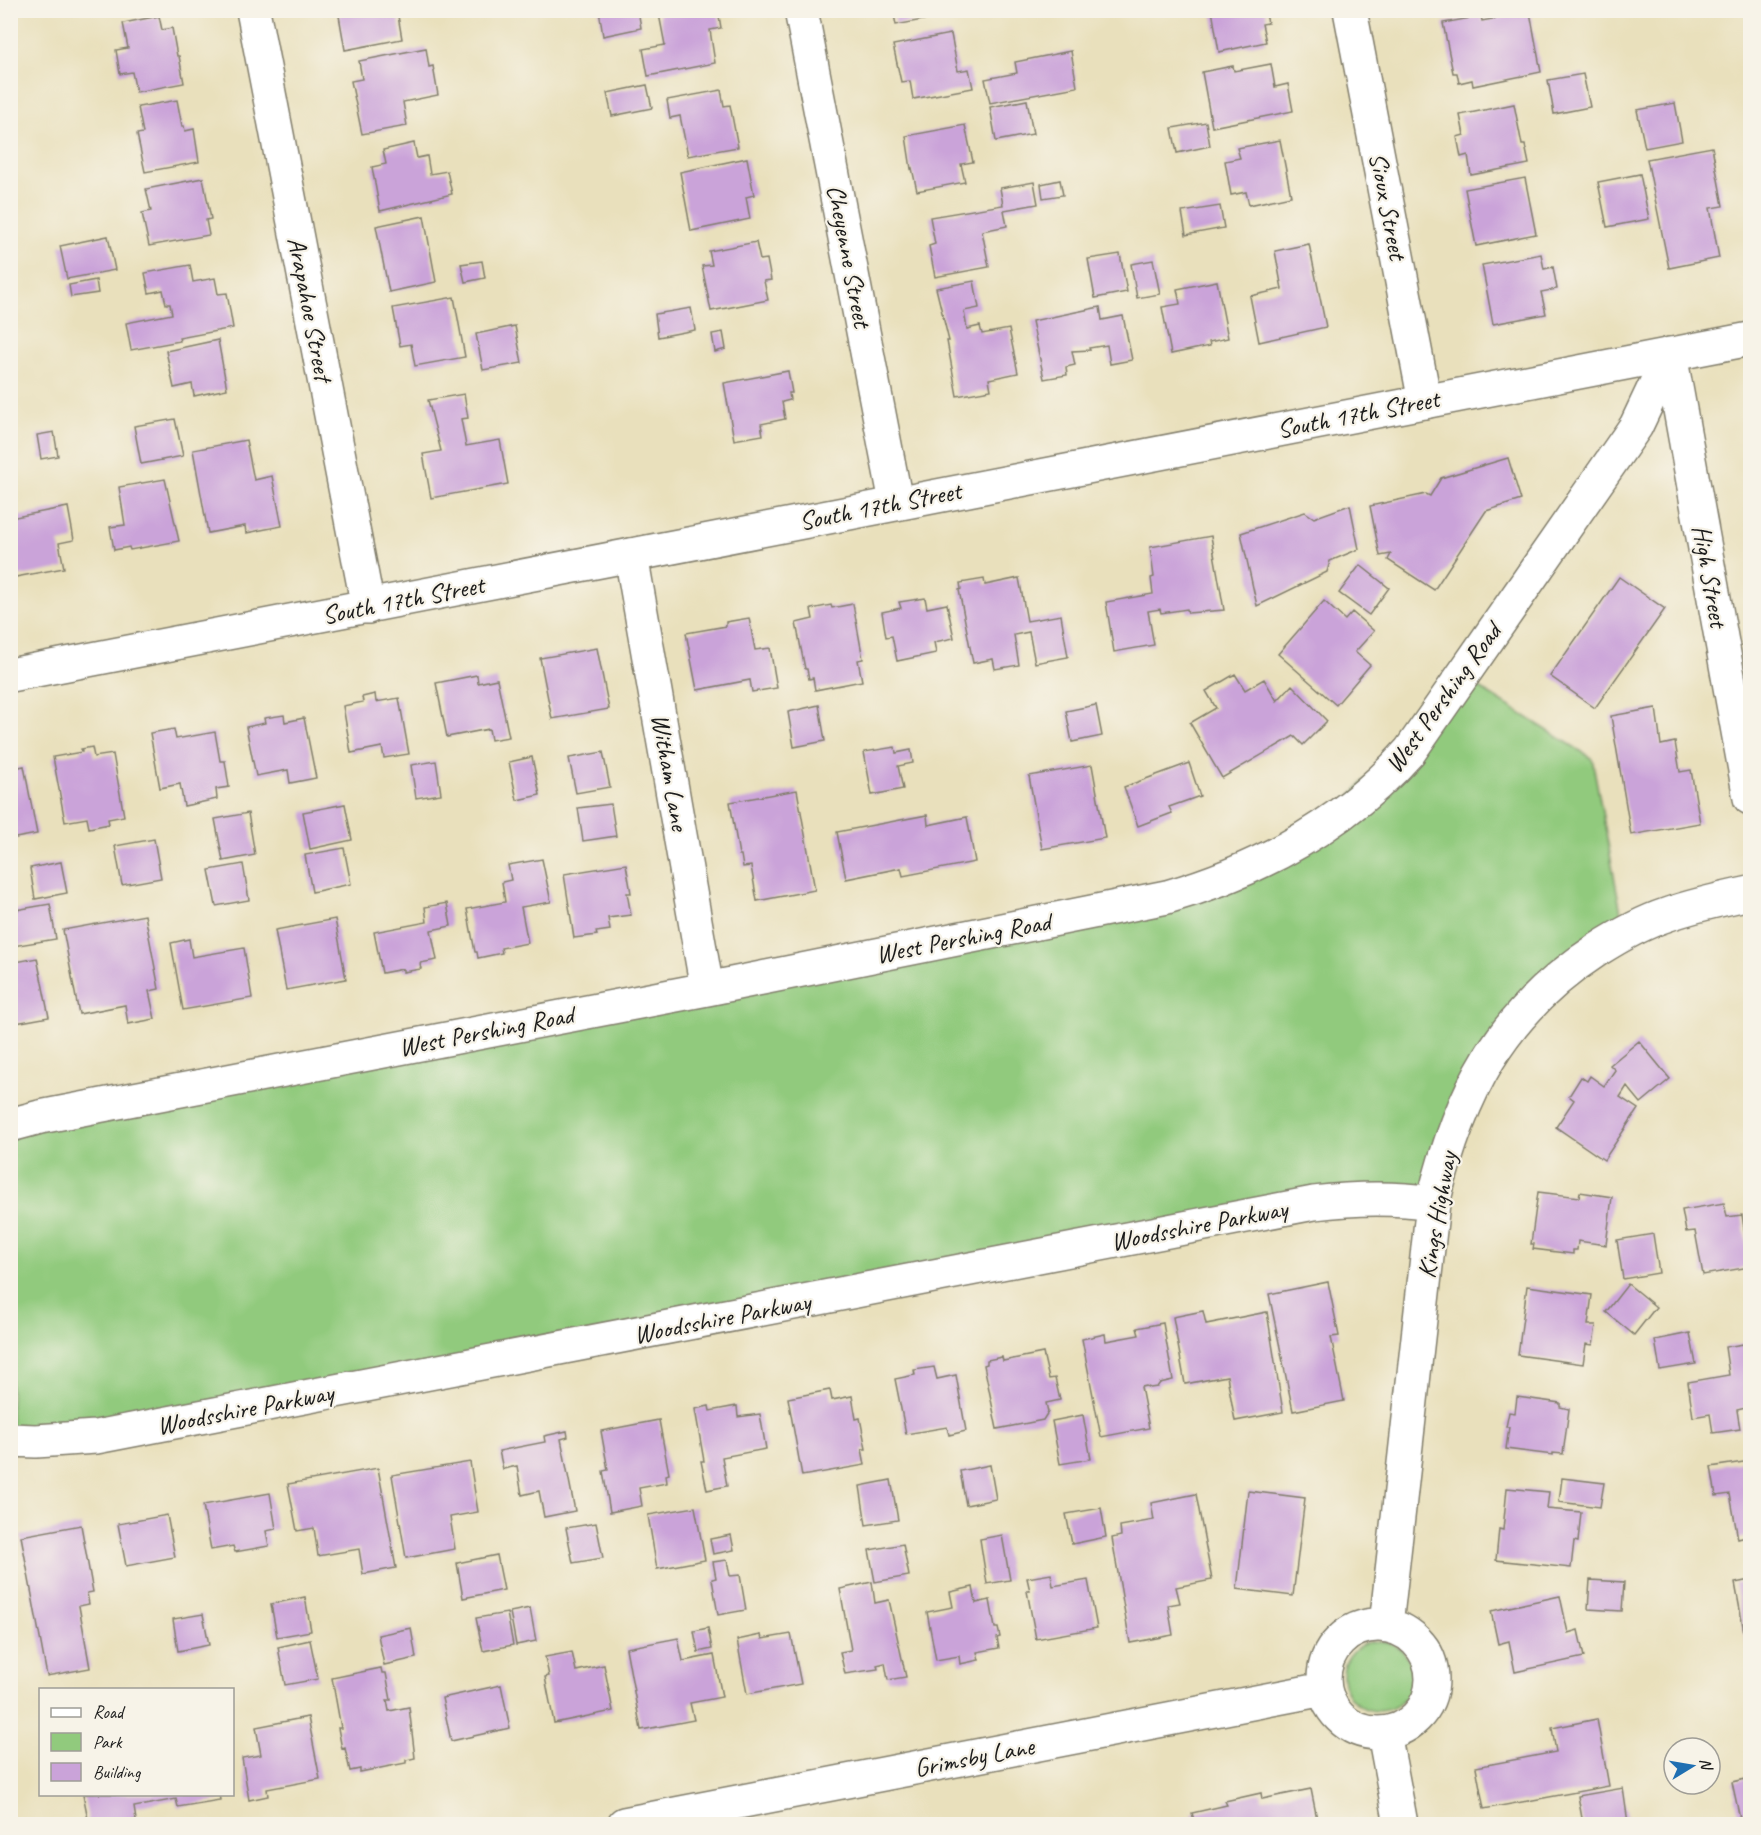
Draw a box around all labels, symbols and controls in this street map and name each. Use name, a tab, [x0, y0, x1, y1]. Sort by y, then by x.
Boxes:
street label: Sioux Street	[1361, 150, 1415, 265]
street label: Cheyenne Street	[819, 182, 879, 332]
street label: Arapahoe Street	[280, 234, 341, 387]
street label: South 17th Street	[1274, 382, 1444, 446]
street label: South 17th Street	[796, 474, 966, 538]
street label: High Street	[1685, 522, 1736, 632]
street label: South 17th Street	[319, 568, 489, 632]
street label: West Pershing Road	[1378, 614, 1511, 779]
street label: Witham Lane	[644, 711, 697, 835]
street label: West Pershing Road	[873, 904, 1057, 971]
street label: West Pershing Road	[396, 997, 580, 1064]
street label: Kings Highway	[1410, 1147, 1465, 1281]
street label: Woodsshire Parkway	[1108, 1191, 1292, 1258]
street label: Woodsshire Parkway	[631, 1284, 815, 1351]
street label: Woodsshire Parkway	[154, 1375, 338, 1442]
legend	[39, 1688, 234, 1796]
text: Road	[93, 1701, 126, 1723]
street label: Grimsby Lane	[912, 1729, 1038, 1785]
text: Park	[93, 1731, 123, 1753]
north arrow	[1662, 1736, 1722, 1796]
text: N	[1695, 1757, 1717, 1773]
text: Building	[93, 1761, 142, 1783]

